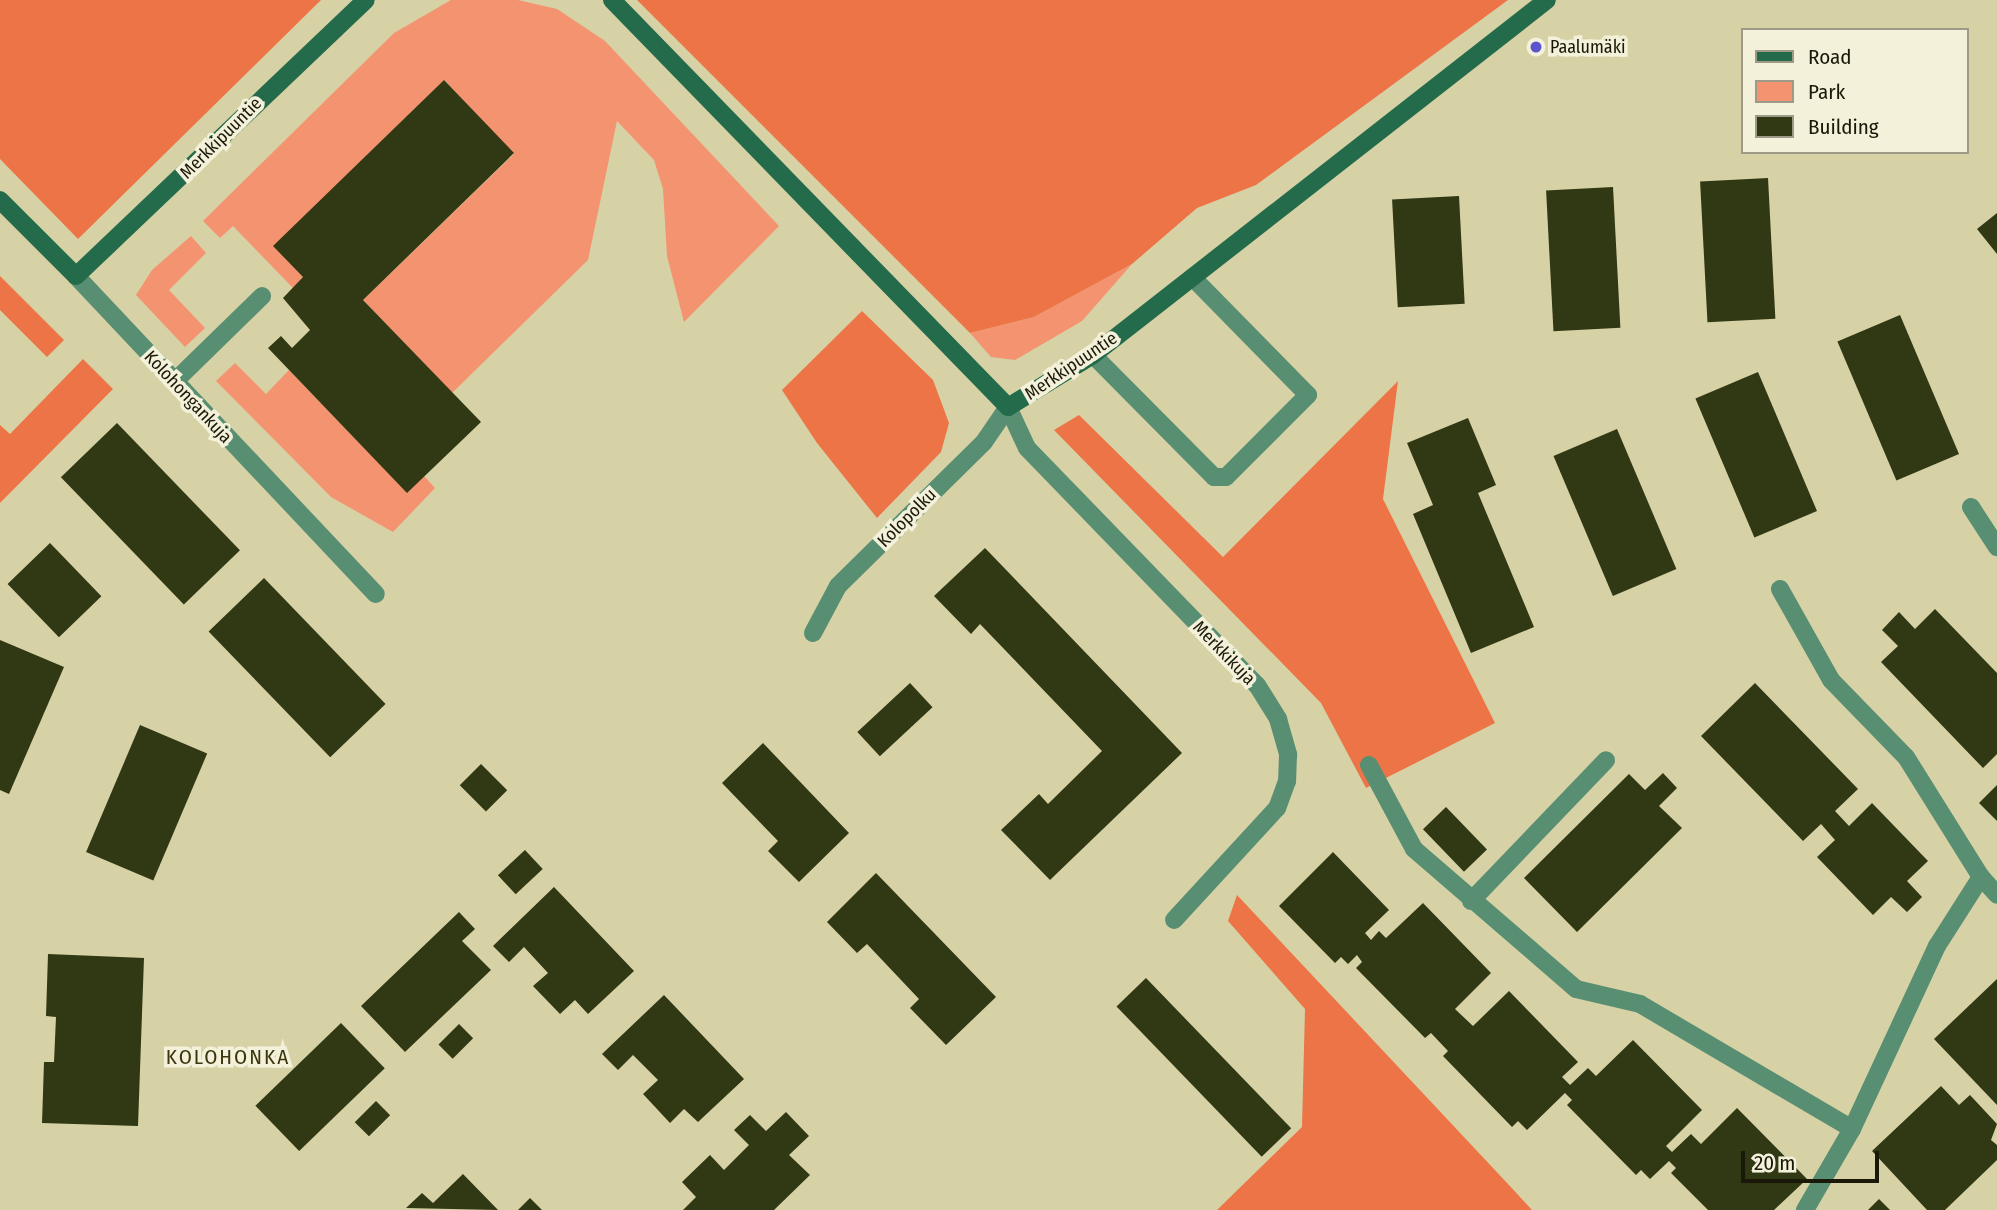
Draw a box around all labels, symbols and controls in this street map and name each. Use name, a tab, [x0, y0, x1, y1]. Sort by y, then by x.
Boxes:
legend	[1742, 28, 1969, 154]
place label: Paalumäki	[1550, 36, 1626, 58]
marker: Paalumäki	[1528, 39, 1544, 55]
text: Road	[1808, 44, 1852, 70]
text: Park	[1808, 79, 1845, 105]
street label: Merkkipuuntie	[176, 93, 266, 183]
text: Building	[1808, 114, 1879, 140]
street label: Merkkipuuntie	[1021, 327, 1121, 405]
street label: Kolohongankuja	[140, 346, 236, 448]
street label: Kolopolku	[873, 484, 941, 552]
street label: Merkkikuja	[1188, 617, 1260, 689]
district label: KOLOHONKA	[167, 1044, 289, 1070]
scale bar	[1745, 1136, 1883, 1180]
text: 20 m	[1754, 1150, 1795, 1176]

